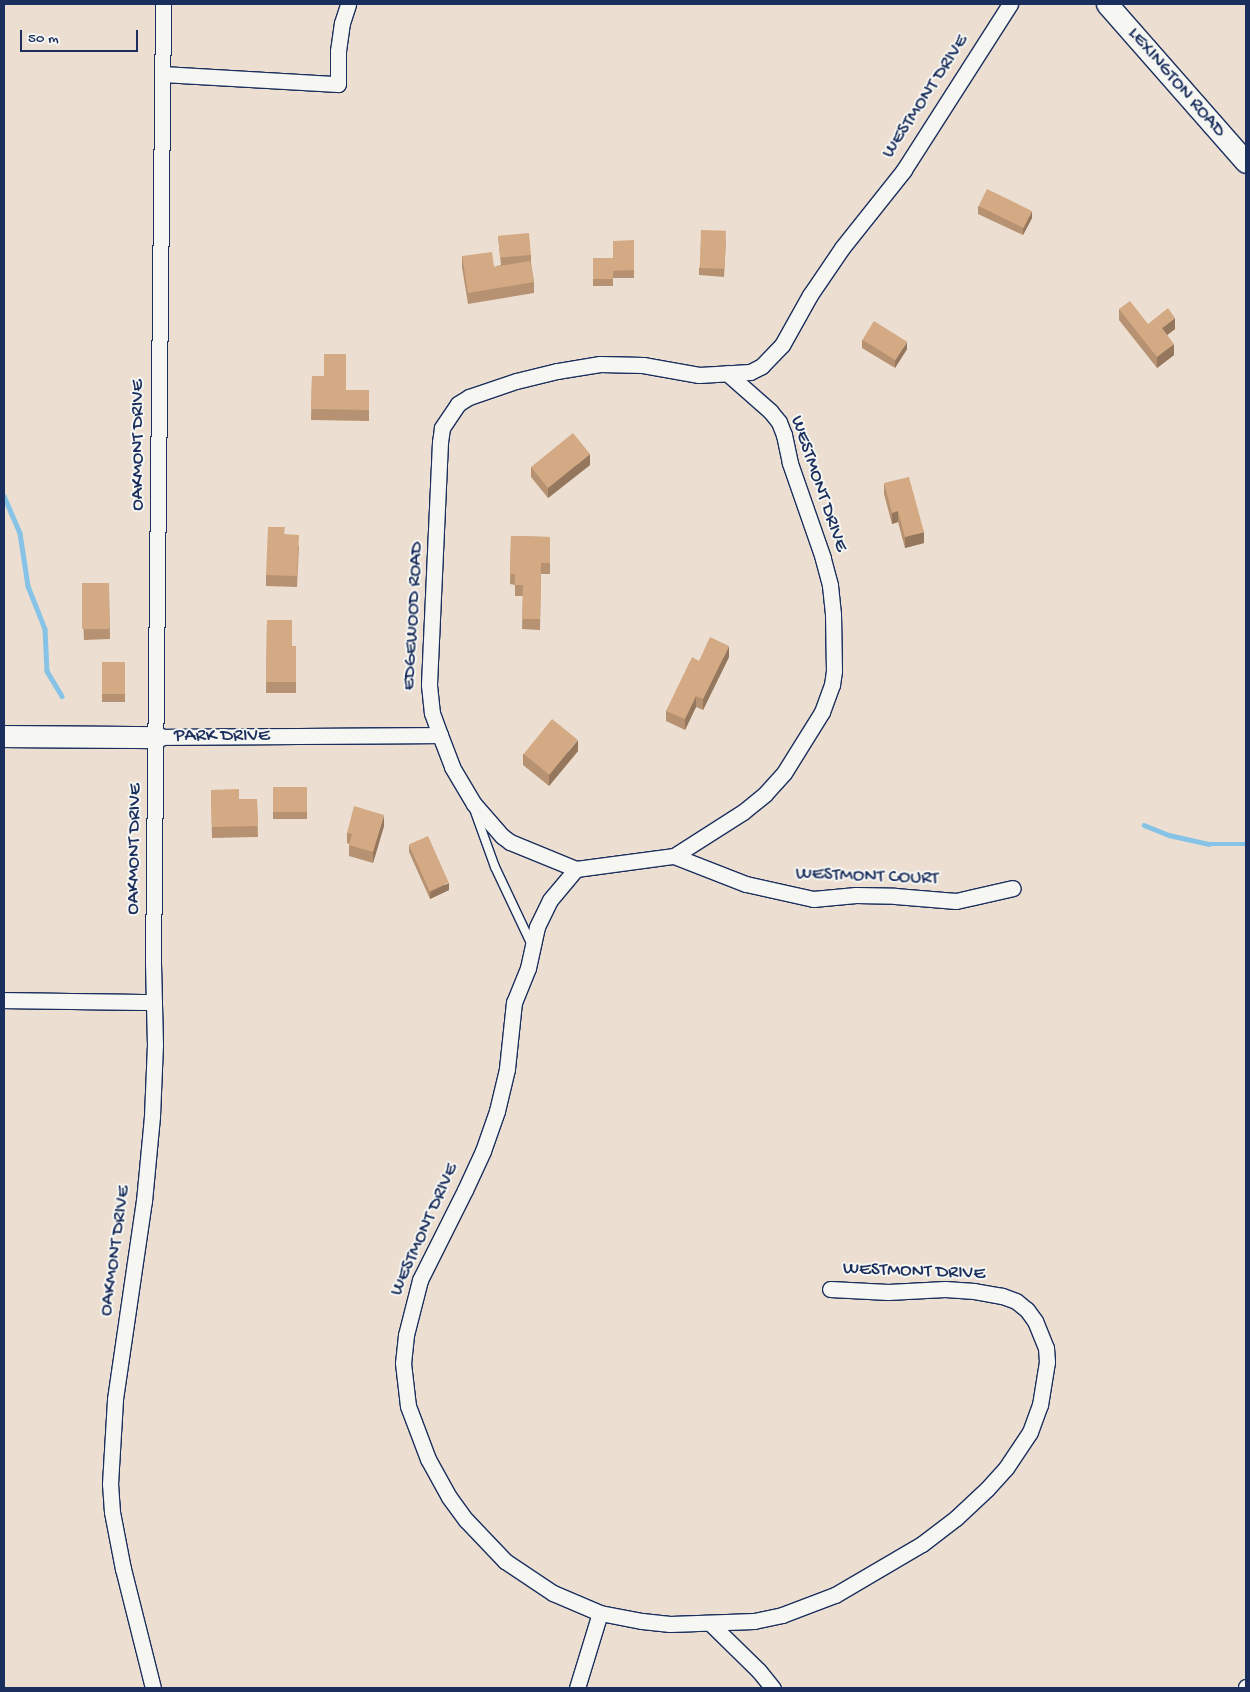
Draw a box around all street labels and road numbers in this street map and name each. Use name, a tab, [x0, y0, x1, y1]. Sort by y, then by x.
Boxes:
street label: LEXINGTON ROAD	[1122, 23, 1230, 143]
street label: WESTMONT DRIVE	[878, 31, 974, 163]
street label: OAKMONT DRIVE	[128, 379, 150, 511]
street label: WESTMONT DRIVE	[784, 413, 852, 555]
street label: EDGEWOOD ROAD	[399, 541, 429, 691]
street label: PARK DRIVE	[174, 726, 270, 748]
street label: OAKMONT DRIVE	[122, 783, 148, 915]
street label: WESTMONT COURT	[795, 863, 939, 891]
street label: WESTMONT DRIVE	[386, 1160, 464, 1300]
street label: OAKMONT DRIVE	[96, 1184, 136, 1318]
street label: WESTMONT DRIVE	[843, 1258, 985, 1286]

